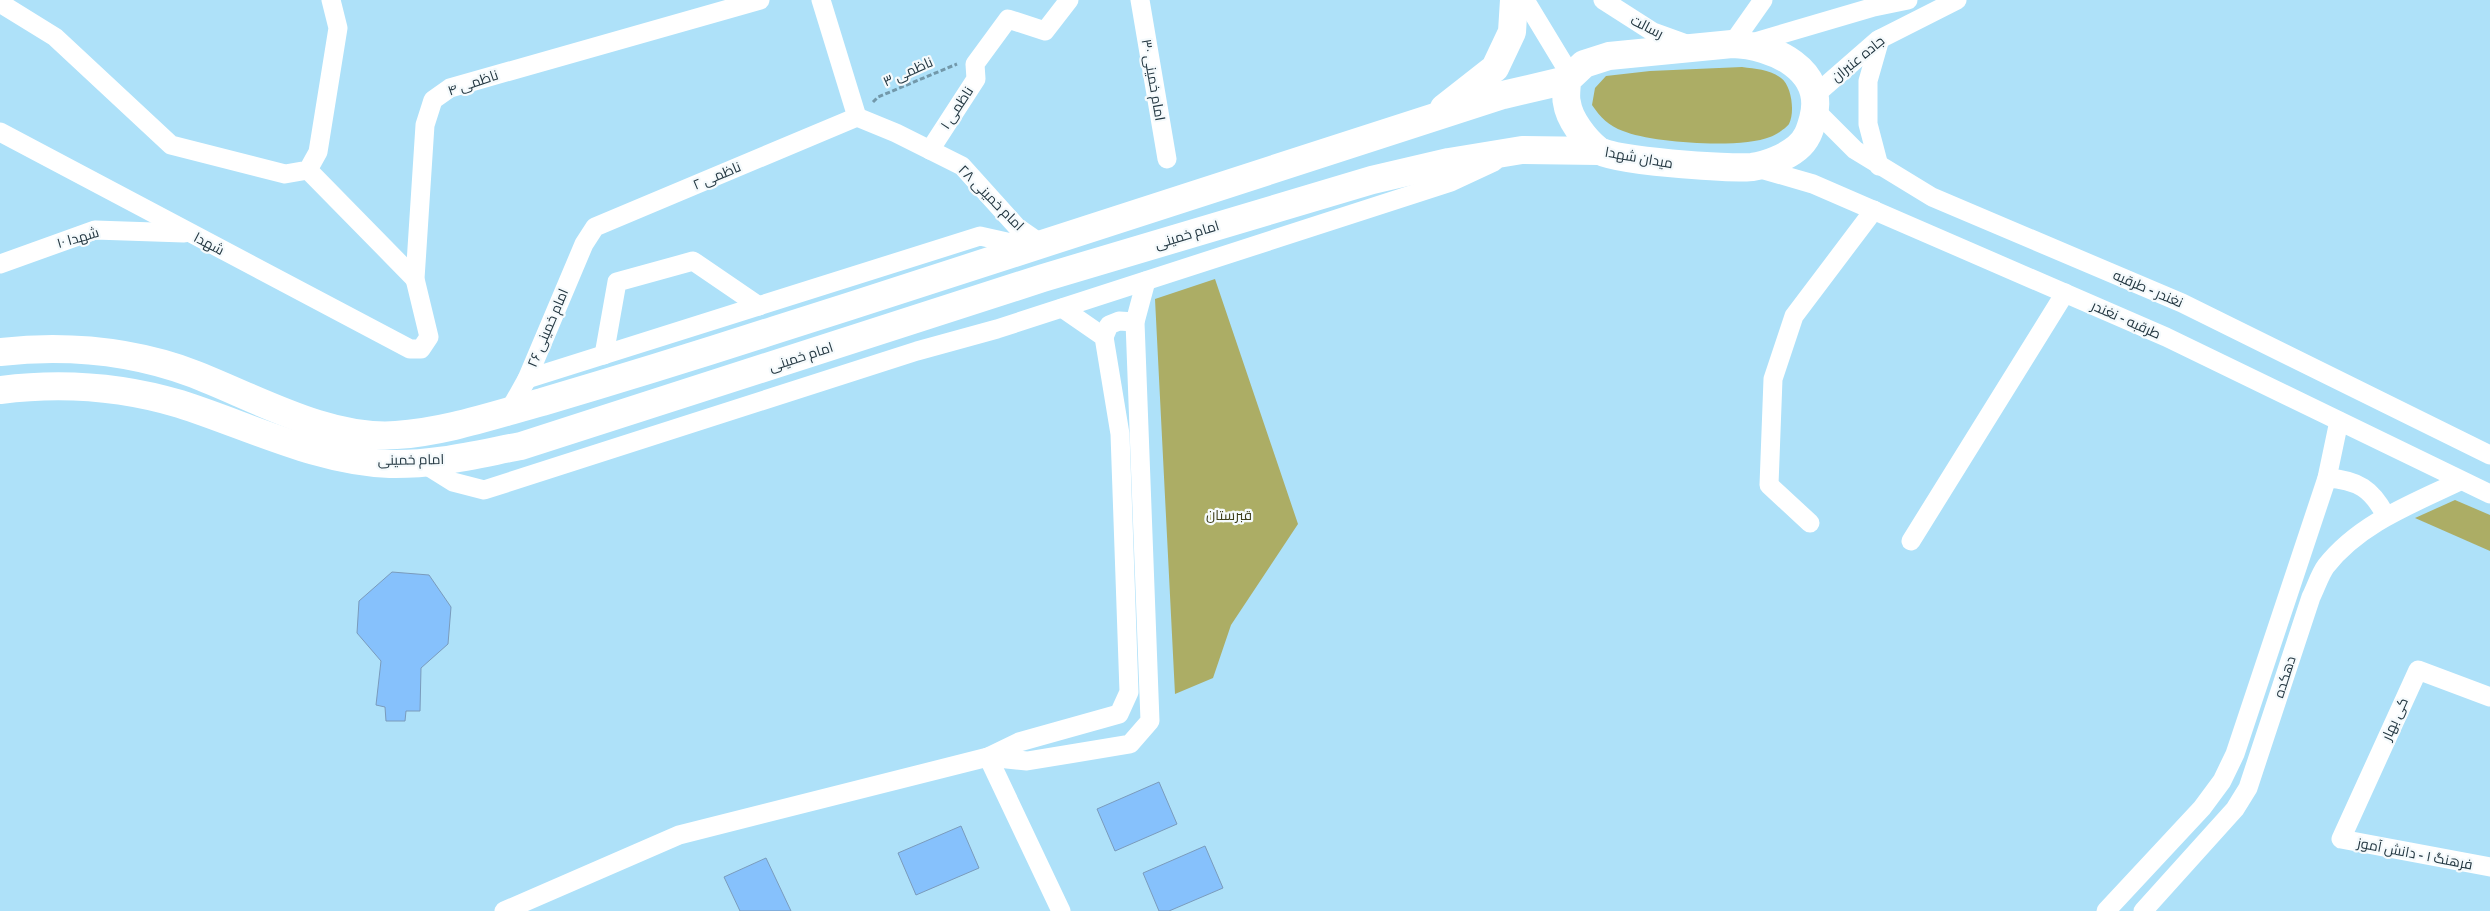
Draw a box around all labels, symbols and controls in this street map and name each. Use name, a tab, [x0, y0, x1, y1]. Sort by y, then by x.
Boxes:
street label: رسالت	[1628, 12, 1666, 42]
street label: جاده عنبران	[1828, 32, 1888, 86]
street label: امام خمینی ۳۰	[1136, 38, 1169, 122]
street label: ناظمی ۳	[880, 54, 936, 90]
street label: ناظمی ۴	[445, 66, 501, 100]
street label: ناظمی ۱	[937, 83, 977, 133]
street label: میدان شهدا	[1604, 144, 1674, 172]
street label: ناظمی ۲	[690, 158, 744, 194]
street label: امام خمینی ۲۸	[954, 162, 1027, 235]
street label: امام خمینی	[1153, 217, 1222, 254]
street label: شهدا ۱۰	[55, 224, 101, 252]
street label: شهدا	[191, 229, 227, 259]
street label: نغندر - طرقبه	[2110, 267, 2186, 311]
street label: امام خمینی ۲۶	[524, 286, 573, 370]
street label: طرقبه - نغندر	[2088, 297, 2163, 343]
street label: امام خمینی	[767, 339, 836, 376]
street label: امام خمینی	[378, 451, 444, 470]
park label: قبرستان	[1206, 507, 1252, 524]
street label: دهکده	[2270, 654, 2300, 700]
street label: کی بهار	[2378, 695, 2412, 744]
street label: فرهنگ ۱ - دانش آموز	[2355, 834, 2474, 874]

